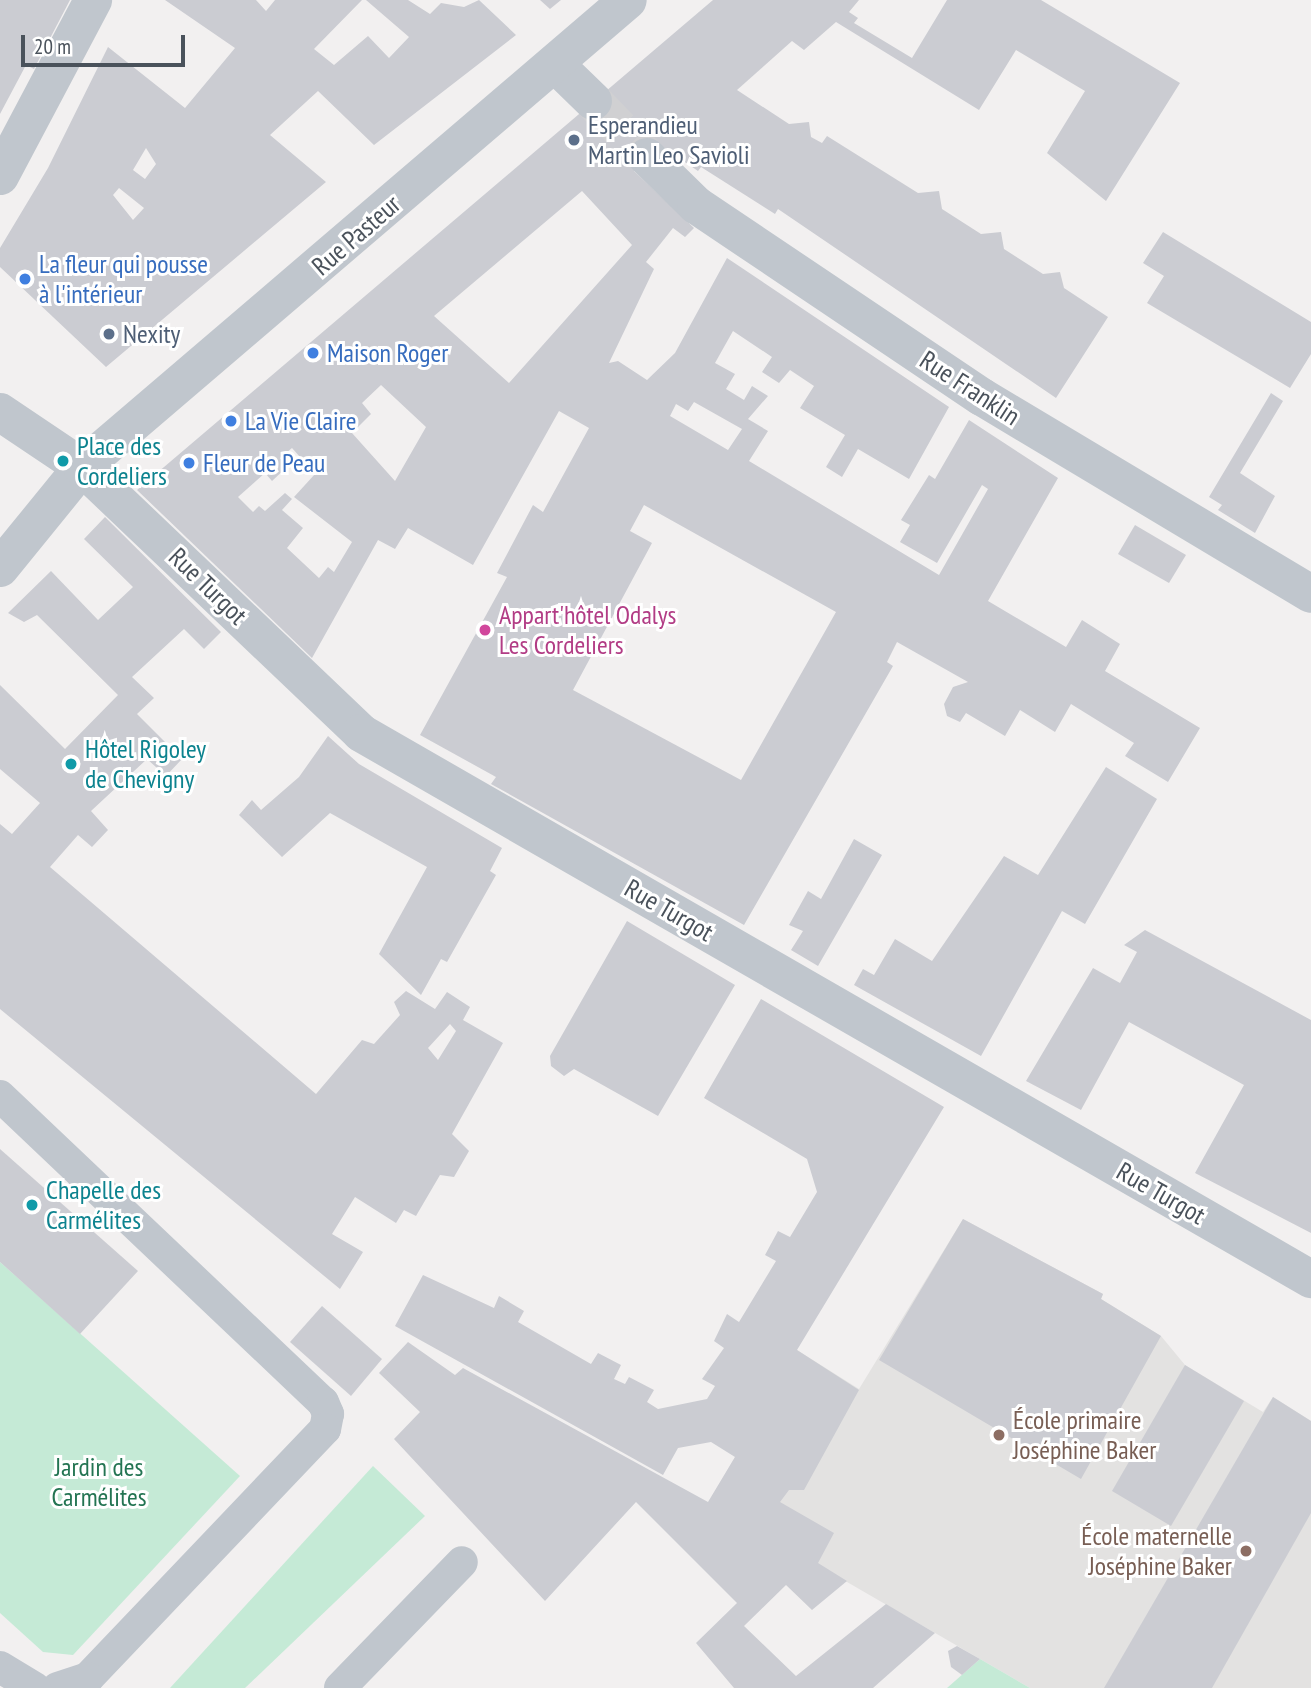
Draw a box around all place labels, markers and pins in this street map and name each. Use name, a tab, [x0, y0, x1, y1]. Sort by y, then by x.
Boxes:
place label: Esperandieu Martin Leo Savioli	[588, 109, 750, 170]
marker: Esperandieu Martin Leo Savioli	[566, 132, 582, 148]
place label: La fleur qui pousse à l'intérieur	[39, 248, 208, 310]
marker: La fleur qui pousse à l'intérieur	[17, 271, 33, 287]
place label: Nexity	[123, 318, 180, 350]
marker: Nexity	[101, 326, 117, 342]
place label: Maison Roger	[327, 337, 448, 369]
marker: Maison Roger	[305, 345, 321, 361]
place label: La Vie Claire	[245, 405, 357, 437]
marker: La Vie Claire	[223, 413, 239, 429]
place label: Place des Cordeliers	[77, 430, 167, 492]
place label: Fleur de Peau	[203, 447, 325, 479]
marker: Place des Cordeliers	[55, 453, 71, 469]
marker: Fleur de Peau	[181, 455, 197, 471]
place label: Appart'hôtel Odalys Les Cordeliers	[499, 599, 676, 660]
marker: Appart'hôtel Odalys Les Cordeliers	[477, 622, 493, 638]
place label: Hôtel Rigoley de Chevigny	[85, 733, 206, 794]
marker: Hôtel Rigoley de Chevigny	[63, 756, 79, 772]
place label: Chapelle des Carmélites	[46, 1174, 161, 1236]
marker: Chapelle des Carmélites	[24, 1197, 40, 1213]
place label: École primaire Joséphine Baker	[1013, 1404, 1156, 1466]
marker: École primaire Joséphine Baker	[991, 1427, 1007, 1443]
place label: École maternelle Joséphine Baker	[1081, 1520, 1232, 1582]
marker: École maternelle Joséphine Baker	[1238, 1543, 1254, 1559]

